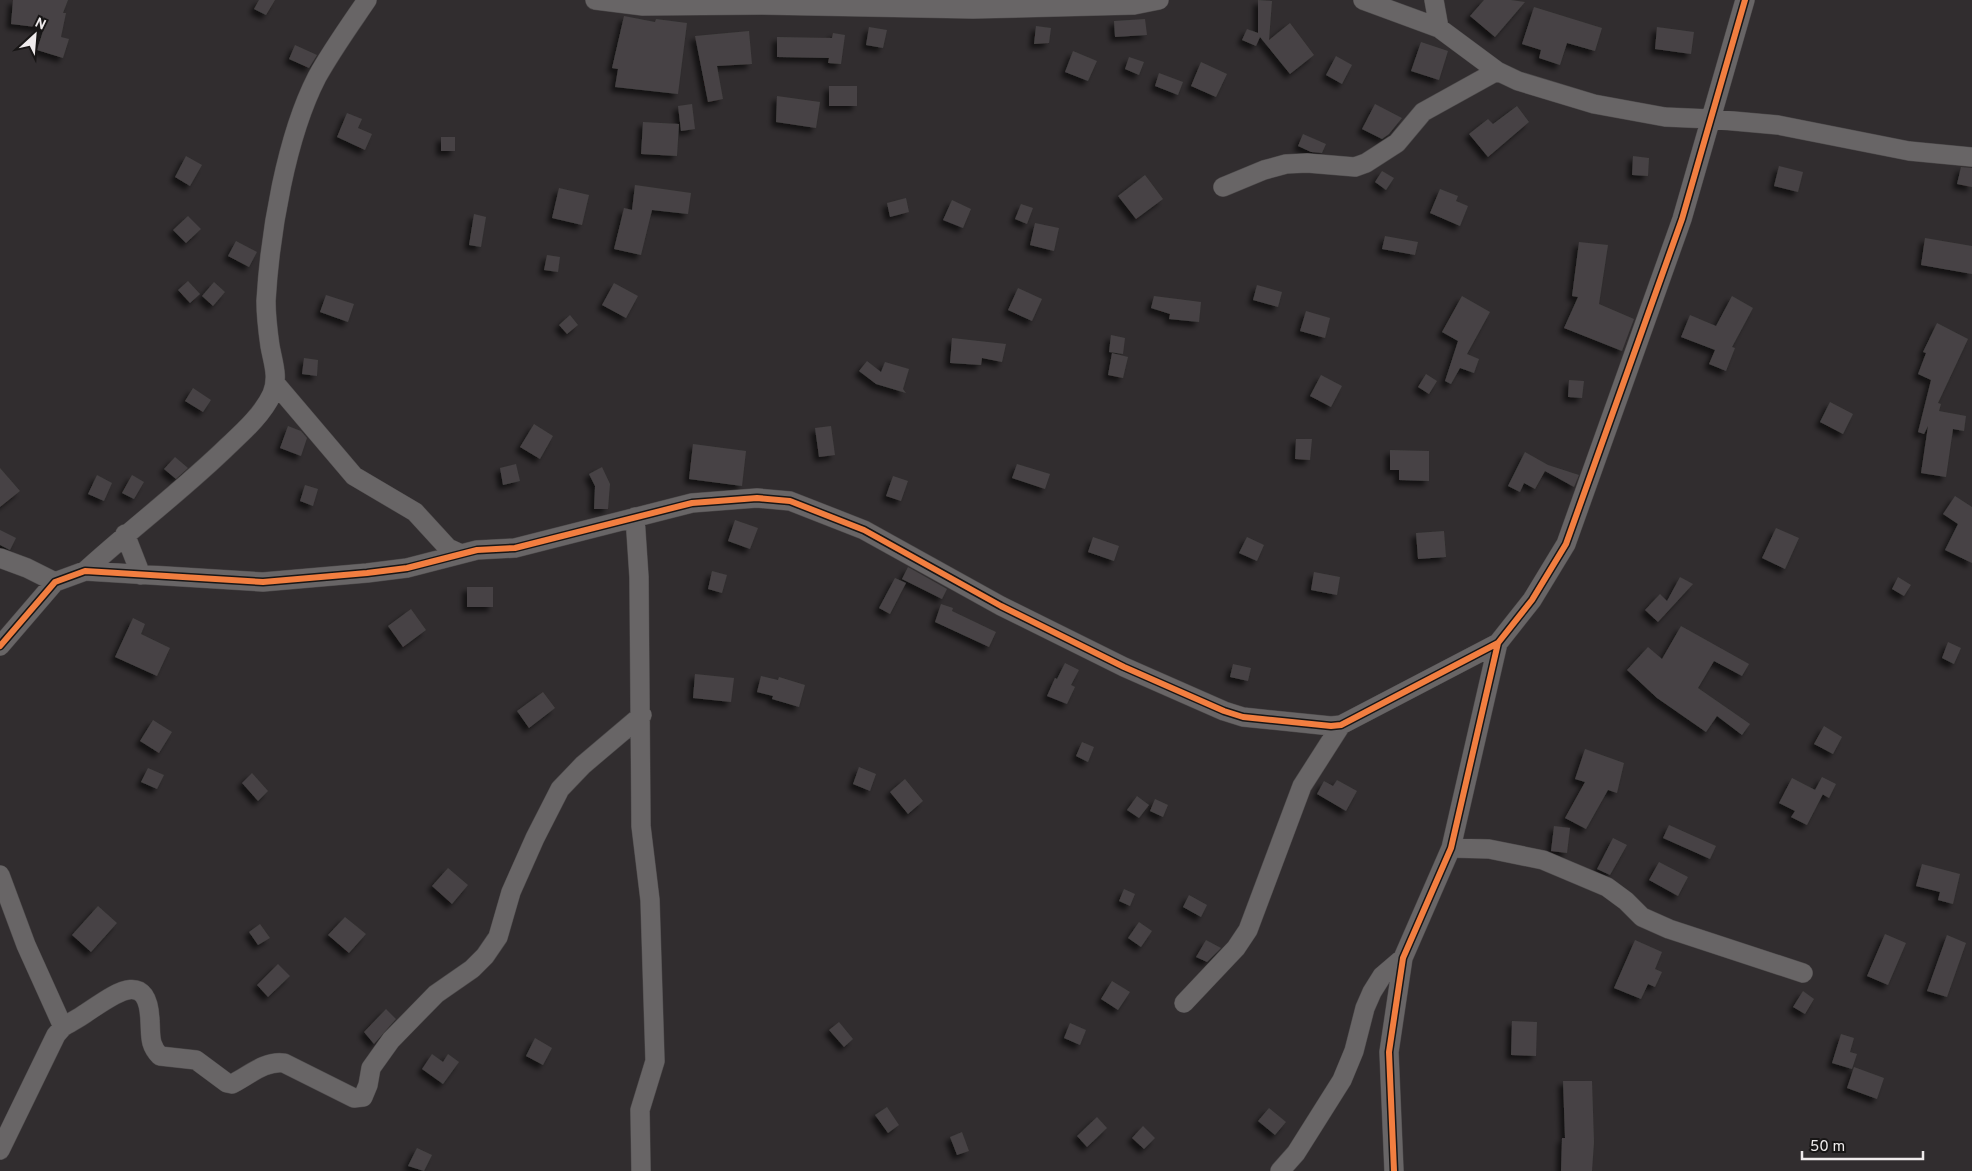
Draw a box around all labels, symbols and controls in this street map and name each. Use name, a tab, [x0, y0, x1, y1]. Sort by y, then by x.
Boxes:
north arrow	[10, 10, 60, 60]
text: N	[32, 15, 48, 35]
scale bar	[1802, 1128, 1923, 1160]
text: 50 m	[1810, 1138, 1845, 1157]

